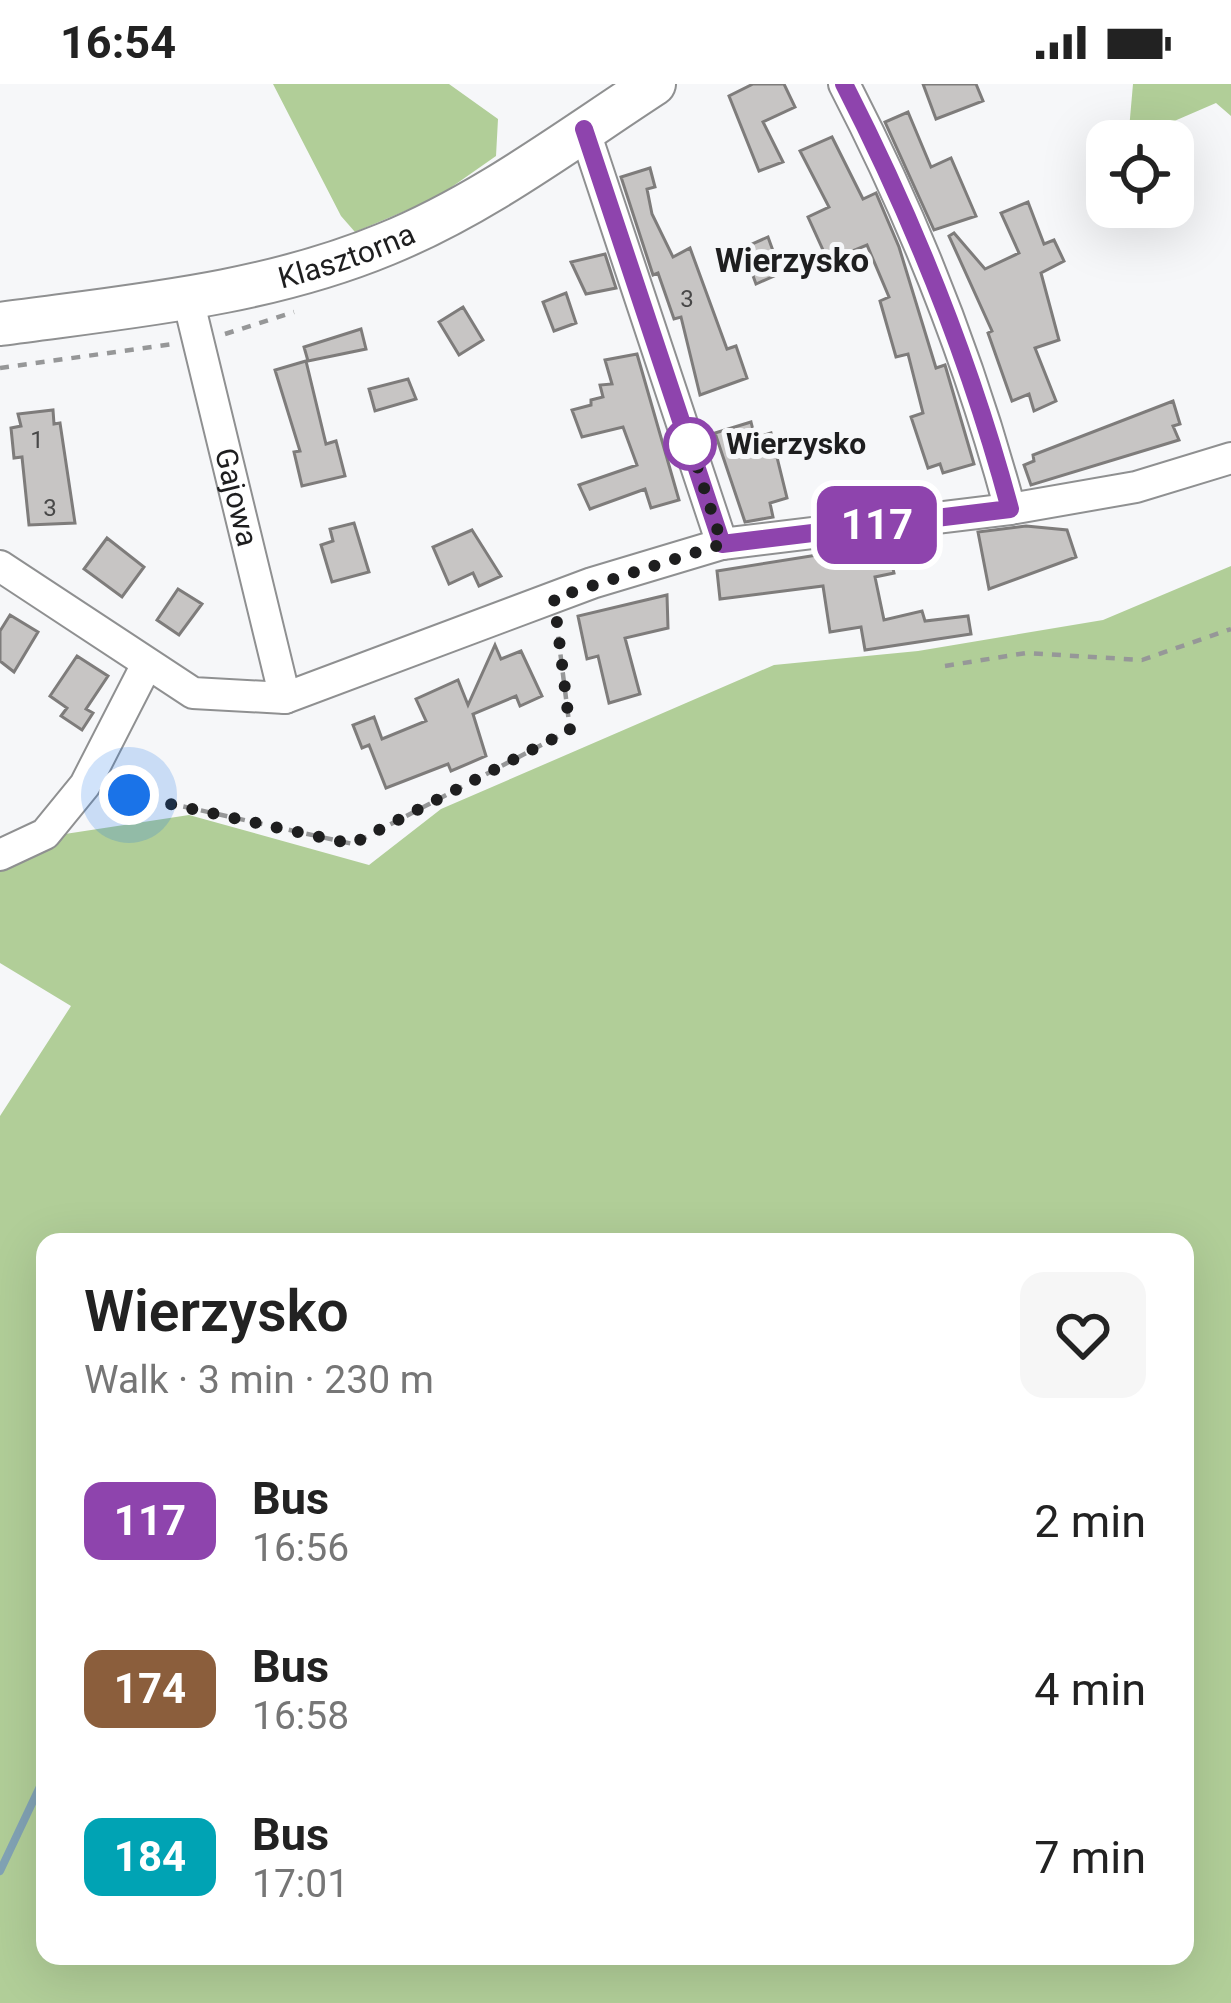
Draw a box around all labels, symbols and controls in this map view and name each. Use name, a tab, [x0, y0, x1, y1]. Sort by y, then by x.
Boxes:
text: 16:54	[60, 16, 176, 69]
map controls	[1086, 120, 1194, 228]
button: locate	[1086, 120, 1194, 228]
street label: Klasztorna	[274, 216, 420, 295]
district label: Wierzysko	[715, 241, 869, 280]
house number: 3	[680, 285, 694, 313]
marker: Wierzysko	[665, 419, 715, 469]
house number: 1	[30, 426, 44, 454]
place label: Wierzysko	[726, 426, 866, 461]
street label: Gajowa	[208, 444, 265, 550]
line badge: 117	[808, 486, 946, 564]
house number: 3	[43, 494, 57, 522]
text: 117	[841, 500, 913, 549]
your location	[99, 765, 159, 825]
button: heart	[1020, 1272, 1146, 1398]
text: Wierzysko	[84, 1278, 349, 1345]
text: Walk · 3 min · 230 m	[84, 1357, 434, 1403]
text: Bus	[252, 1472, 329, 1525]
text: 2 min	[1034, 1495, 1146, 1548]
text: 117	[114, 1496, 186, 1545]
text: 16:56	[252, 1525, 349, 1571]
text: Bus	[252, 1640, 329, 1693]
text: 4 min	[1034, 1663, 1146, 1716]
text: 174	[114, 1664, 186, 1713]
text: 16:58	[252, 1693, 349, 1739]
text: Bus	[252, 1808, 329, 1861]
text: 7 min	[1034, 1831, 1146, 1884]
text: 184	[114, 1832, 186, 1881]
text: 17:01	[252, 1861, 349, 1907]

